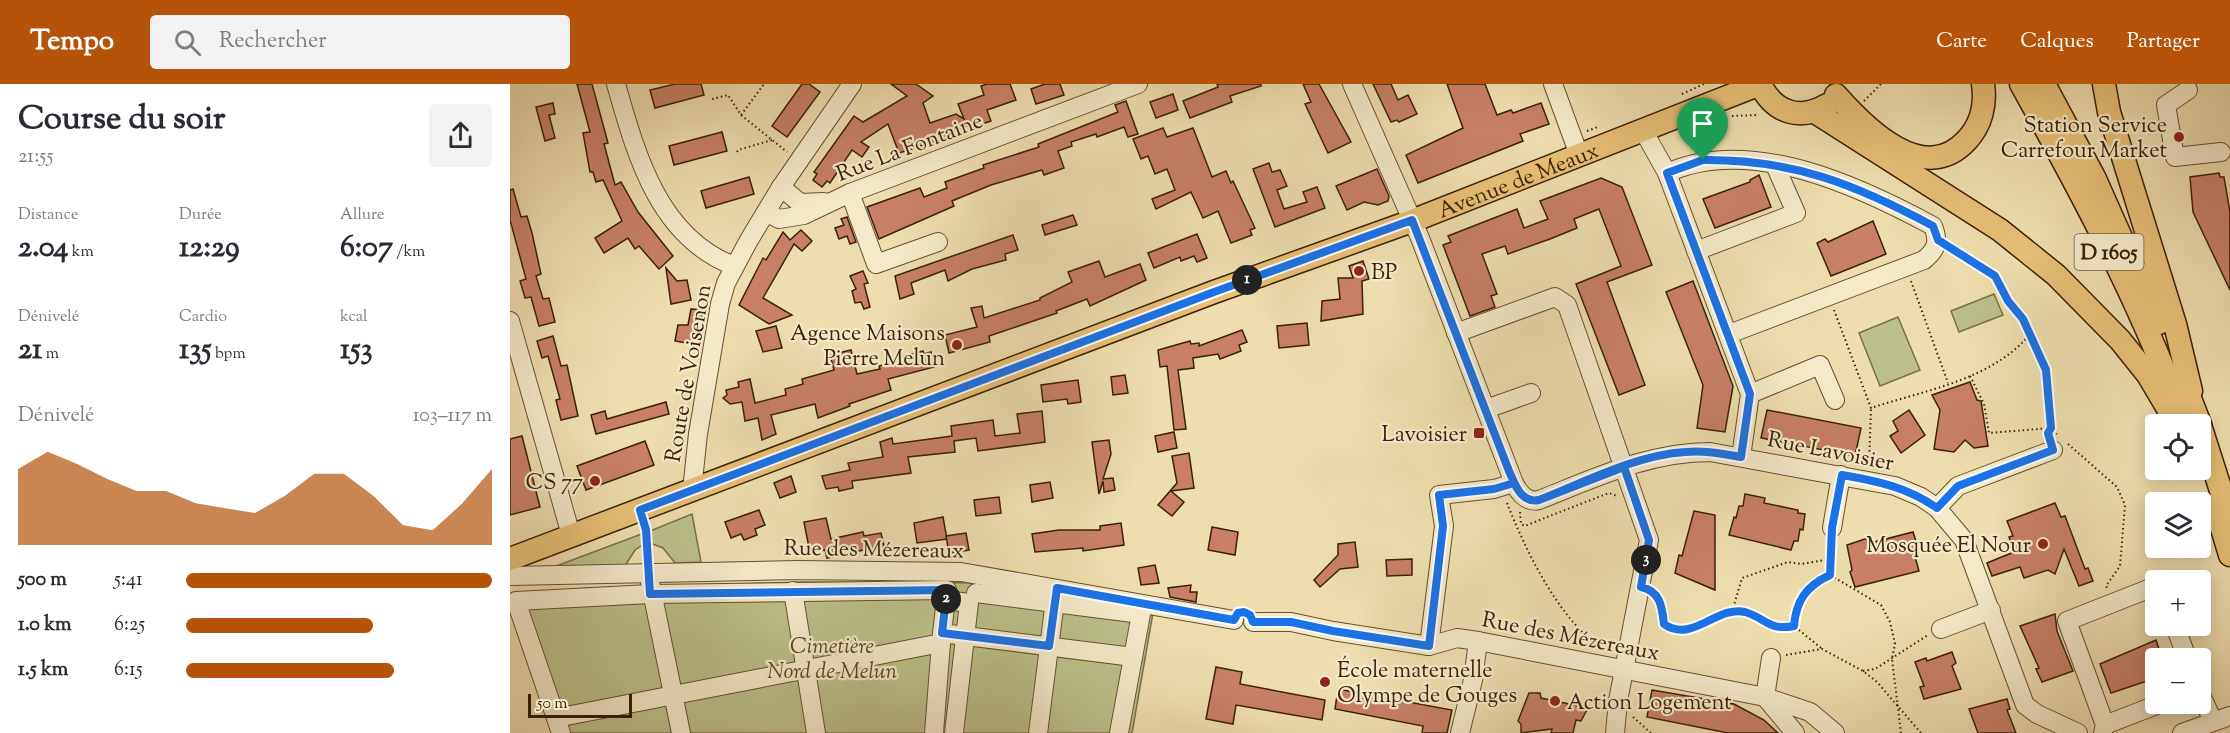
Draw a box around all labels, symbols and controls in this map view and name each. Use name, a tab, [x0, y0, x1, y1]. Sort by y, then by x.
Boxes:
search box	[150, 15, 570, 69]
text: Tempo	[30, 22, 114, 62]
icon: search	[171, 26, 204, 59]
text: Rechercher	[219, 26, 327, 58]
text: Carte	[1936, 27, 1987, 57]
text: Calques	[2020, 27, 2094, 57]
text: Partager	[2127, 27, 2200, 57]
text: Course du soir	[18, 96, 225, 144]
pin	[1677, 98, 1728, 160]
button: share	[429, 104, 492, 167]
street label: Rue La Fontaine	[832, 106, 988, 191]
icon: arrive	[1686, 107, 1719, 140]
place label: Station Service Carrefour Market	[2001, 111, 2167, 168]
marker: Station Service Carrefour Market	[2172, 130, 2186, 144]
street label: Avenue de Meaux	[1434, 136, 1604, 228]
text: 21:55	[18, 143, 53, 172]
text: Distance	[18, 204, 78, 227]
text: Durée	[179, 204, 222, 227]
text: Allure	[340, 204, 384, 227]
text: 2.04	[18, 227, 68, 270]
text: 12:29	[179, 227, 240, 270]
text: 6:07	[340, 227, 393, 270]
road number: D 1605	[2074, 234, 2144, 270]
text: km	[68, 241, 94, 264]
text: /km	[393, 241, 425, 264]
place label: BP	[1371, 258, 1397, 290]
marker: BP	[1352, 264, 1366, 278]
pin: 1	[1232, 265, 1262, 295]
text: 1	[1244, 268, 1250, 291]
street label: Route de Voisenon	[659, 282, 721, 465]
text: Dénivelé	[18, 306, 79, 329]
text: Cardio	[179, 306, 227, 329]
text: kcal	[340, 306, 368, 329]
place label: Agence Maisons Pierre Melun	[790, 319, 945, 376]
text: 21	[18, 329, 42, 372]
text: 135	[179, 329, 212, 372]
text: 153	[340, 329, 373, 372]
marker: Agence Maisons Pierre Melun	[950, 338, 964, 352]
text: m	[42, 343, 59, 366]
text: bpm	[212, 343, 246, 366]
text: Dénivelé	[18, 402, 94, 431]
text: 103–117 m	[413, 402, 492, 431]
map controls	[2145, 414, 2211, 714]
button: locate	[2145, 414, 2211, 480]
place label: Lavoisier	[1381, 420, 1467, 452]
street label: Rue Lavoisier	[1764, 425, 1896, 481]
marker: Lavoisier	[1472, 426, 1486, 440]
place label: CS 77	[525, 468, 583, 500]
marker: CS 77	[588, 474, 602, 488]
button: layers	[2145, 492, 2211, 558]
place label: Mosquée El Nour	[1866, 531, 2031, 563]
street label: Rue des Mézereaux	[784, 533, 964, 569]
marker: Mosquée El Nour	[2036, 537, 2050, 551]
pin: 3	[1631, 545, 1661, 575]
text: 3	[1643, 548, 1649, 571]
text: 500 m	[18, 566, 67, 595]
text: 5:41	[114, 566, 143, 595]
button: +	[2145, 570, 2211, 636]
pin: 2	[931, 584, 961, 614]
text: 2	[942, 587, 950, 610]
street label: Rue des Mézereaux	[1479, 605, 1662, 671]
text: 1.0 km	[18, 611, 72, 640]
text: 6:25	[114, 611, 145, 640]
park label: Cimetière Nord de Melun	[767, 632, 897, 689]
button: −	[2145, 648, 2211, 714]
place label: École maternelle Olympe de Gouges	[1337, 655, 1517, 713]
text: 1.5 km	[18, 656, 68, 685]
text: 6:15	[114, 656, 143, 685]
marker: École maternelle Olympe de Gouges	[1318, 675, 1332, 689]
place label: Action Logement	[1567, 688, 1732, 720]
scale bar	[528, 691, 632, 718]
text: 50 m	[537, 693, 568, 716]
marker: Action Logement	[1548, 694, 1562, 708]

